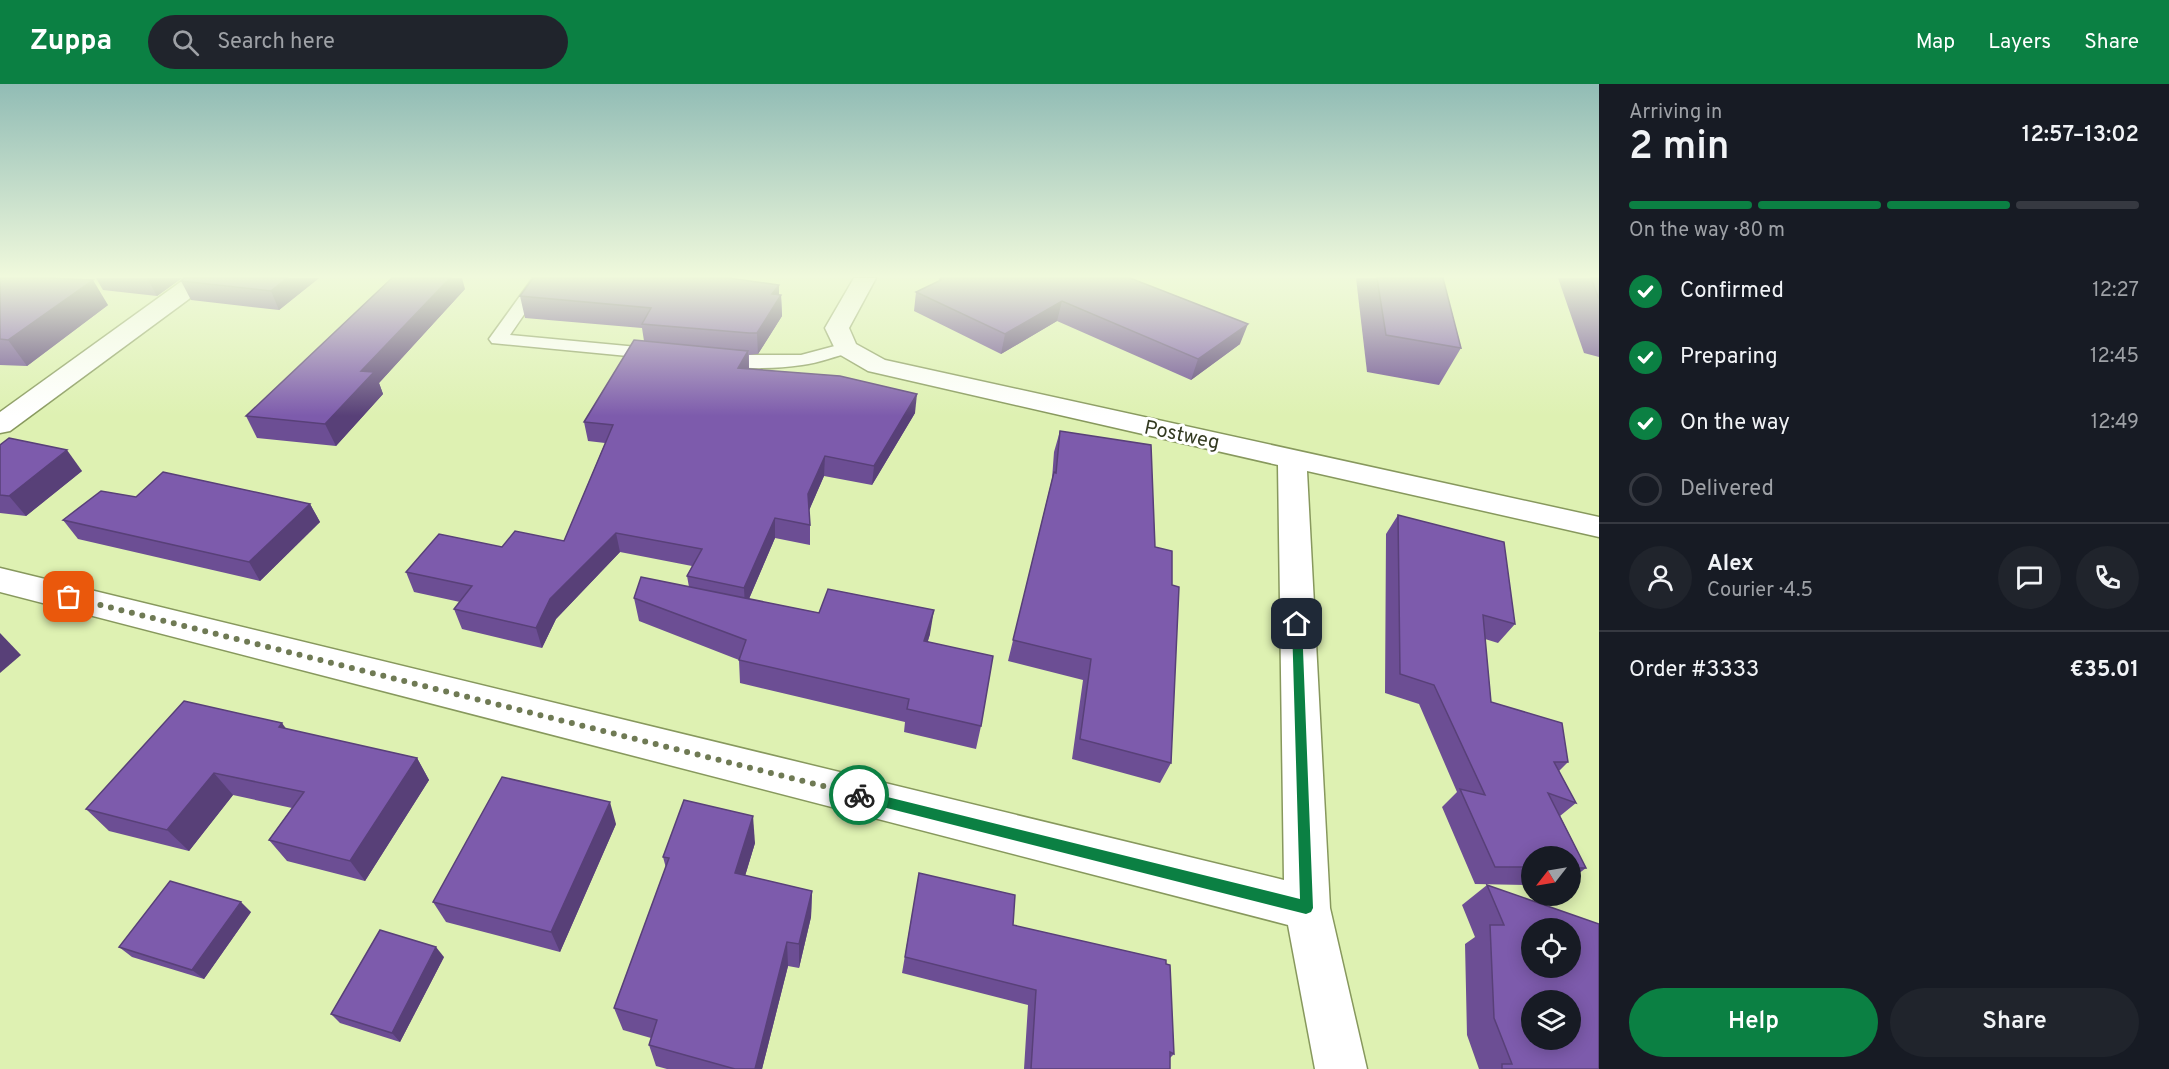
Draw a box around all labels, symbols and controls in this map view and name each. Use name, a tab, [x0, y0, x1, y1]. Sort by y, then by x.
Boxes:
search box	[148, 15, 568, 69]
text: Zuppa	[30, 24, 112, 60]
icon: search	[169, 26, 202, 59]
text: Search here	[217, 29, 335, 56]
text: Map	[1916, 29, 1955, 56]
text: Layers	[1988, 29, 2051, 56]
text: Share	[2084, 29, 2139, 56]
text: Arriving in	[1629, 100, 1722, 126]
text: 12:57–13:02	[2022, 122, 2139, 149]
text: 2 min	[1629, 124, 1730, 173]
text: On the way · 80 m	[1629, 218, 1785, 244]
icon: check	[1629, 275, 1662, 308]
text: Confirmed	[1680, 278, 1784, 305]
text: 12:27	[2092, 278, 2139, 304]
icon: check	[1629, 341, 1662, 374]
text: Preparing	[1680, 344, 1778, 371]
text: 12:45	[2090, 344, 2139, 370]
icon: check	[1629, 407, 1662, 440]
text: On the way	[1680, 410, 1790, 437]
text: 12:49	[2091, 410, 2139, 436]
street label: Postweg	[1141, 415, 1222, 457]
text: Delivered	[1680, 476, 1774, 503]
button: person	[1629, 546, 1692, 609]
button: chat	[1998, 546, 2061, 609]
button: phone	[2076, 546, 2139, 609]
text: Alex	[1707, 551, 1754, 578]
pin	[43, 571, 94, 622]
text: Courier · 4.5	[1707, 578, 1813, 604]
icon: bag	[52, 580, 85, 613]
pin	[1271, 598, 1322, 649]
icon: home	[1280, 607, 1313, 640]
text: Order #3333	[1629, 657, 1759, 684]
text: €35.01	[2070, 657, 2139, 684]
courier	[829, 765, 889, 825]
icon: bike	[843, 779, 876, 812]
north arrow	[1521, 846, 1581, 906]
map controls	[1521, 846, 1581, 1050]
button: locate	[1521, 918, 1581, 978]
button: Help	[1629, 988, 1878, 1057]
button: Share	[1890, 988, 2139, 1057]
button: layers	[1521, 990, 1581, 1050]

